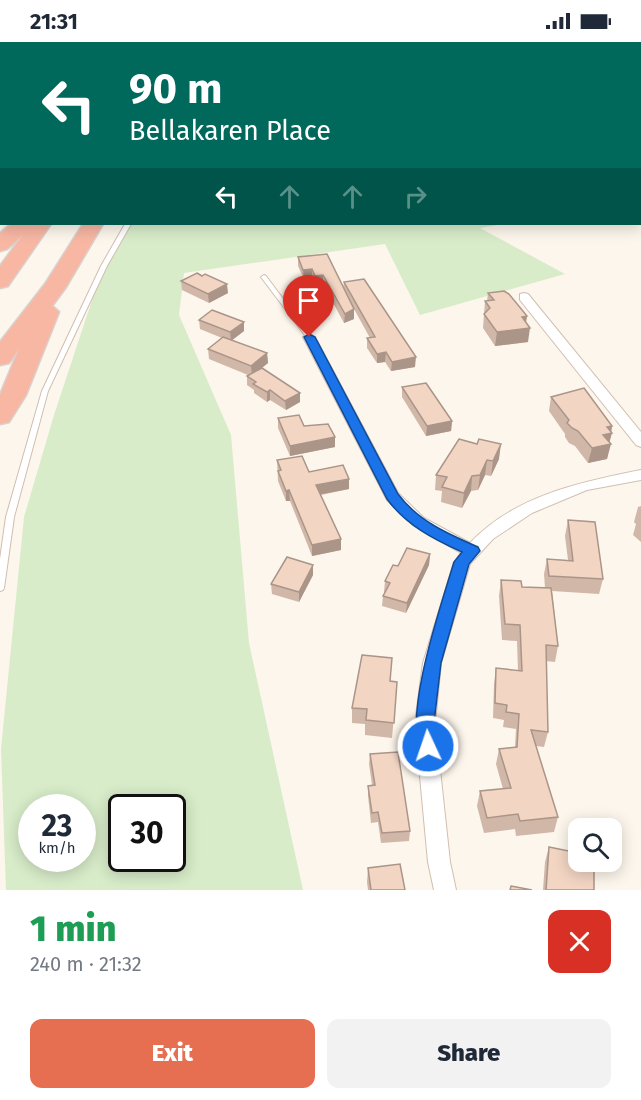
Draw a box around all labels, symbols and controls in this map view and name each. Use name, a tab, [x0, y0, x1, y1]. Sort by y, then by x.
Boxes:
text: 21:31	[30, 8, 78, 35]
text: 90 m	[129, 64, 223, 114]
icon: left	[30, 66, 108, 144]
text: Bellakaren Place	[129, 115, 331, 147]
icon: left	[210, 180, 243, 213]
icon: ahead	[273, 180, 306, 213]
icon: ahead	[336, 180, 369, 213]
icon: right	[399, 180, 432, 213]
pin	[283, 275, 334, 337]
icon: arrive	[292, 284, 325, 317]
position arrow	[396, 714, 460, 778]
speed limit sign: 30	[108, 794, 186, 872]
text: 23	[42, 808, 72, 844]
map controls	[568, 818, 622, 872]
button: search	[568, 818, 622, 872]
text: km/h	[38, 839, 76, 857]
text: 1 min	[30, 907, 116, 951]
button: close	[548, 910, 611, 973]
text: 240 m · 21:32	[30, 952, 142, 976]
button: Exit	[30, 1019, 315, 1088]
button: Share	[327, 1019, 611, 1088]

